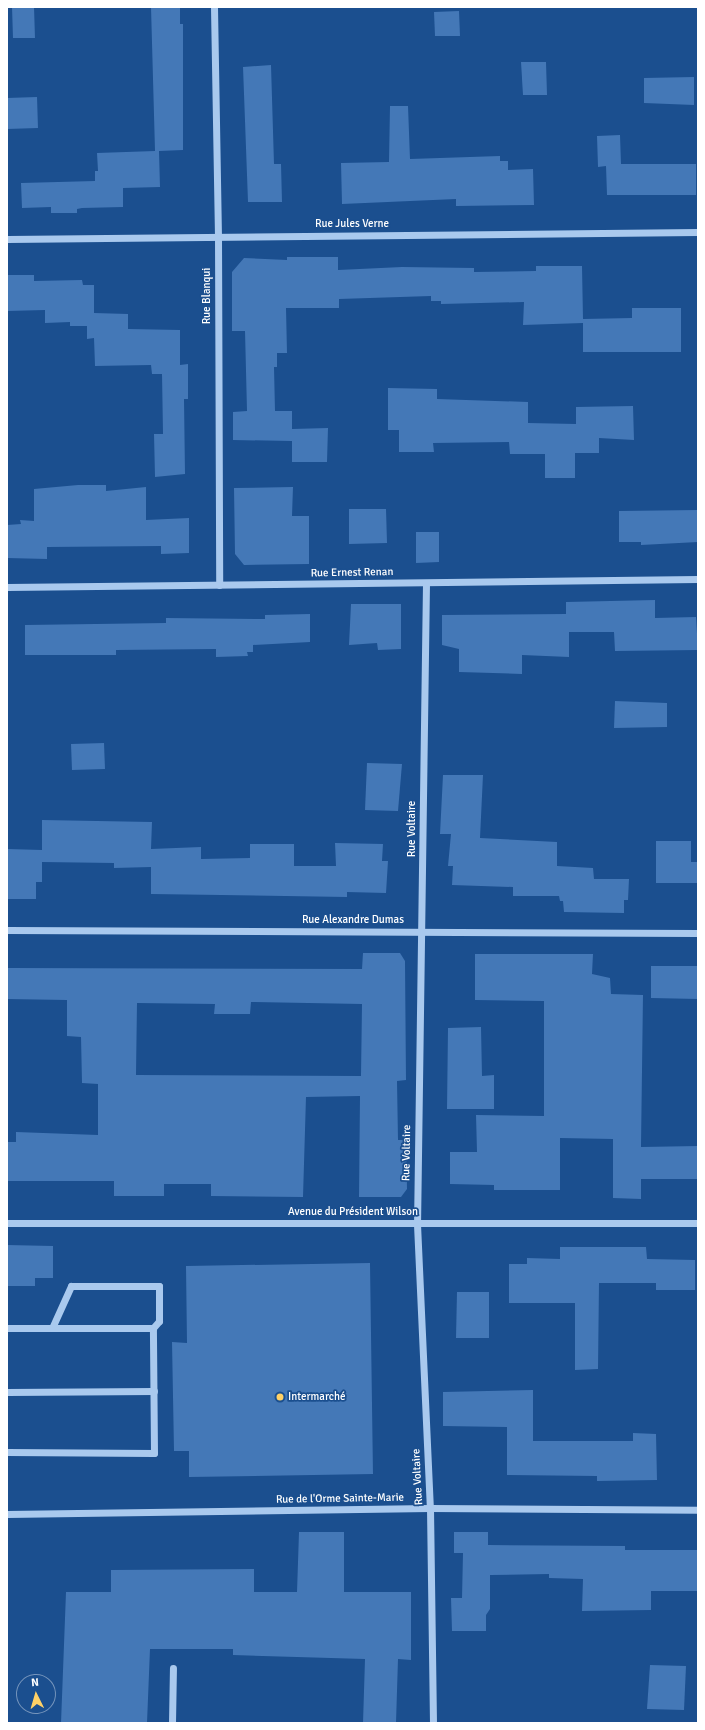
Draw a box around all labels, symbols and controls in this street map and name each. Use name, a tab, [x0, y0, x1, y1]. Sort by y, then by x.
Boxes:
street label: Rue Jules Verne	[315, 217, 389, 231]
street label: Rue Blanqui	[200, 268, 214, 324]
street label: Rue Ernest Renan	[311, 566, 393, 580]
street label: Rue Voltaire	[405, 801, 419, 857]
street label: Rue Alexandre Dumas	[302, 913, 404, 927]
street label: Rue Voltaire	[400, 1125, 414, 1181]
street label: Avenue du Président Wilson	[288, 1205, 418, 1219]
place label: Intermarché	[288, 1390, 345, 1404]
marker: Intermarché	[275, 1392, 285, 1402]
street label: Rue Voltaire	[410, 1448, 426, 1506]
street label: Rue de l'Orme Sainte-Marie	[276, 1491, 404, 1507]
north arrow	[16, 1674, 56, 1714]
text: N	[31, 1676, 39, 1689]

